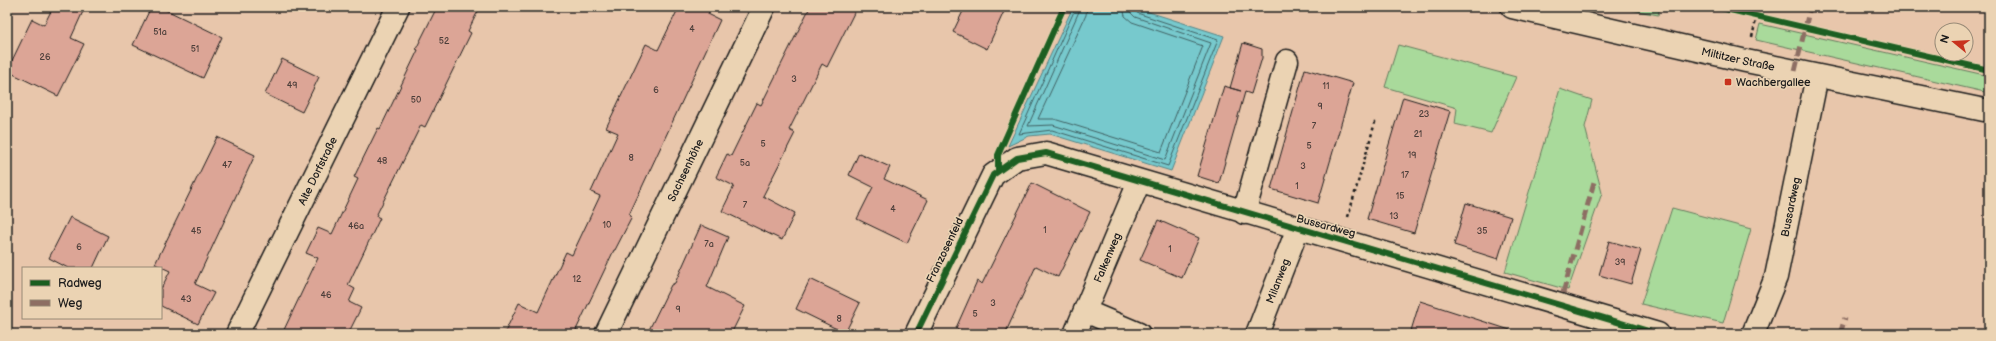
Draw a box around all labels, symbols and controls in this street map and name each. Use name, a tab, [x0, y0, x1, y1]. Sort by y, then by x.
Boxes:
north arrow	[1934, 22, 1974, 62]
house number: 4	[689, 24, 695, 35]
house number: 51a	[153, 27, 167, 38]
text: N	[1938, 33, 1952, 45]
house number: 52	[439, 36, 450, 47]
house number: 51	[191, 44, 199, 55]
street label: Miltitzer Straße	[1700, 44, 1777, 73]
house number: 26	[40, 52, 51, 63]
house number: 3	[791, 74, 797, 85]
place label: Wachbergallee	[1736, 76, 1811, 89]
marker: Wachbergallee	[1723, 77, 1733, 87]
house number: 49	[287, 80, 297, 91]
house number: 11	[1323, 81, 1329, 92]
house number: 6	[653, 85, 659, 96]
house number: 50	[411, 95, 421, 106]
house number: 9	[1317, 101, 1323, 112]
house number: 23	[1419, 109, 1430, 120]
house number: 7	[1312, 121, 1317, 132]
house number: 21	[1414, 129, 1422, 140]
street label: Alte Dorfstraße	[295, 134, 340, 207]
street label: Sachsenhöhe	[665, 136, 706, 204]
house number: 5	[760, 139, 766, 150]
house number: 5	[1306, 141, 1312, 152]
house number: 19	[1408, 150, 1416, 161]
house number: 8	[628, 153, 634, 164]
house number: 48	[377, 156, 387, 167]
house number: 5a	[740, 158, 750, 169]
house number: 47	[222, 160, 233, 171]
house number: 3	[1300, 161, 1306, 172]
house number: 17	[1401, 170, 1410, 181]
street label: Bussardweg	[1778, 176, 1803, 238]
house number: 1	[1295, 181, 1299, 192]
house number: 15	[1396, 191, 1404, 202]
house number: 7	[743, 200, 748, 211]
house number: 4	[890, 204, 896, 215]
house number: 13	[1389, 211, 1399, 222]
street label: Bussardweg	[1295, 212, 1357, 240]
street label: Franzosenfeld	[924, 215, 966, 285]
house number: 10	[603, 220, 611, 231]
house number: 46a	[348, 221, 364, 232]
house number: 1	[1043, 225, 1047, 236]
house number: 45	[191, 226, 201, 237]
house number: 35	[1477, 226, 1487, 237]
street label: Falkenweg	[1091, 231, 1123, 284]
house number: 7a	[704, 239, 714, 250]
house number: 6	[76, 242, 82, 253]
house number: 1	[1168, 244, 1172, 255]
street label: Milanweg	[1263, 257, 1292, 305]
house number: 39	[1615, 257, 1625, 268]
legend	[22, 267, 162, 319]
house number: 12	[573, 274, 582, 285]
text: Radweg	[58, 276, 102, 291]
house number: 46	[321, 290, 332, 301]
house number: 43	[180, 294, 192, 305]
text: Weg	[58, 296, 82, 311]
house number: 3	[990, 298, 996, 309]
house number: 9	[675, 304, 681, 315]
house number: 5	[972, 309, 978, 320]
house number: 8	[836, 314, 842, 325]

